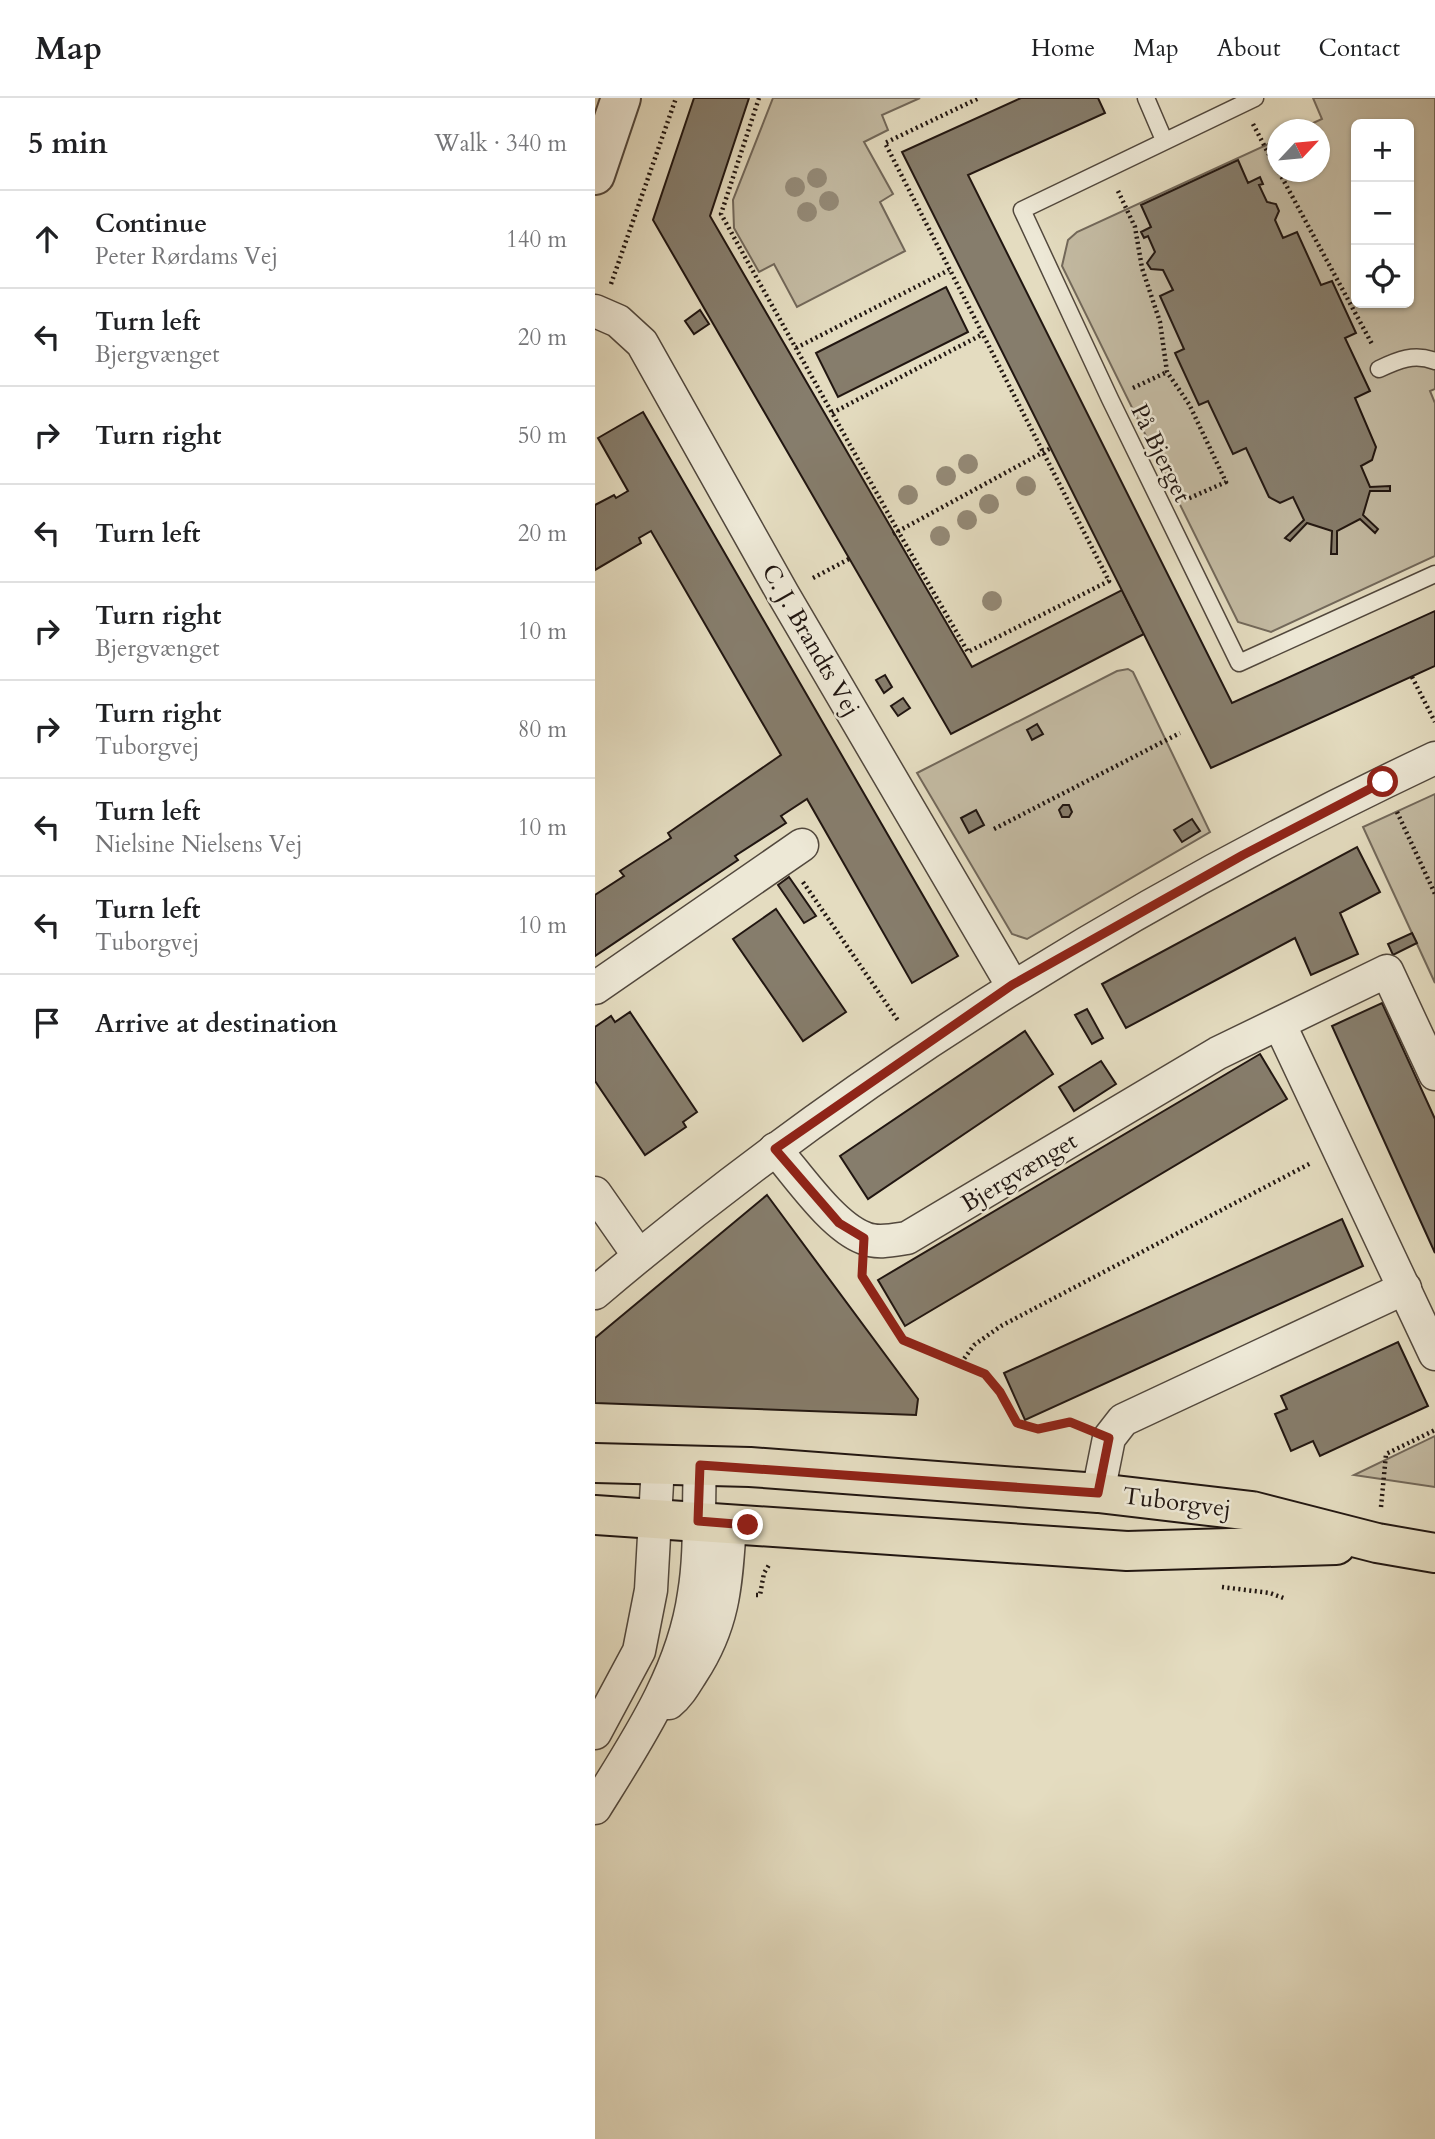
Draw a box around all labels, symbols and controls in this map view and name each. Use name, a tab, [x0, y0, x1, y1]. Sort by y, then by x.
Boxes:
text: Map	[35, 26, 102, 71]
text: Home	[1031, 32, 1095, 65]
text: Map	[1133, 32, 1179, 65]
text: About	[1217, 32, 1281, 65]
text: Contact	[1319, 32, 1400, 65]
north arrow	[1267, 119, 1330, 182]
map controls	[1351, 119, 1414, 308]
button: +	[1351, 119, 1414, 182]
text: 5 min	[28, 123, 108, 164]
text: Walk · 340 m	[434, 128, 567, 159]
button: −	[1351, 182, 1414, 245]
text: Continue	[95, 206, 207, 241]
icon: ahead	[28, 220, 66, 258]
text: 140 m	[506, 224, 567, 255]
text: Peter Rørdams Vej	[95, 241, 278, 272]
button: locate	[1351, 245, 1414, 308]
text: Turn left	[95, 304, 200, 339]
icon: left	[28, 318, 66, 356]
text: 20 m	[518, 322, 567, 353]
text: Bjergvænget	[95, 339, 220, 370]
street label: På Bjerget	[1123, 398, 1199, 508]
icon: right	[28, 416, 66, 454]
text: Turn right	[95, 418, 222, 453]
text: 50 m	[518, 420, 567, 451]
icon: left	[28, 514, 66, 552]
text: Turn left	[95, 516, 200, 551]
text: 20 m	[518, 518, 567, 549]
street label: C. J. Brandts Vej	[754, 558, 868, 722]
text: Turn right	[95, 598, 222, 633]
icon: right	[28, 612, 66, 650]
text: 10 m	[518, 616, 567, 647]
text: Bjergvænget	[95, 633, 220, 664]
text: Turn right	[95, 696, 222, 731]
icon: right	[28, 710, 66, 748]
text: 80 m	[518, 714, 567, 745]
text: Tuborgvej	[95, 731, 199, 762]
route start	[1367, 766, 1398, 797]
text: Turn left	[95, 794, 200, 829]
icon: left	[28, 808, 66, 846]
text: 10 m	[518, 812, 567, 843]
text: Nielsine Nielsens Vej	[95, 829, 303, 860]
text: Turn left	[95, 892, 200, 927]
icon: left	[28, 906, 66, 944]
text: 10 m	[518, 910, 567, 941]
text: Tuborgvej	[95, 927, 199, 958]
icon: arrive	[28, 1004, 66, 1042]
text: Arrive at destination	[95, 1006, 338, 1041]
street label: Bjergvænget	[955, 1125, 1084, 1220]
street label: Tuborgvej	[1121, 1479, 1233, 1525]
route end	[732, 1509, 763, 1540]

